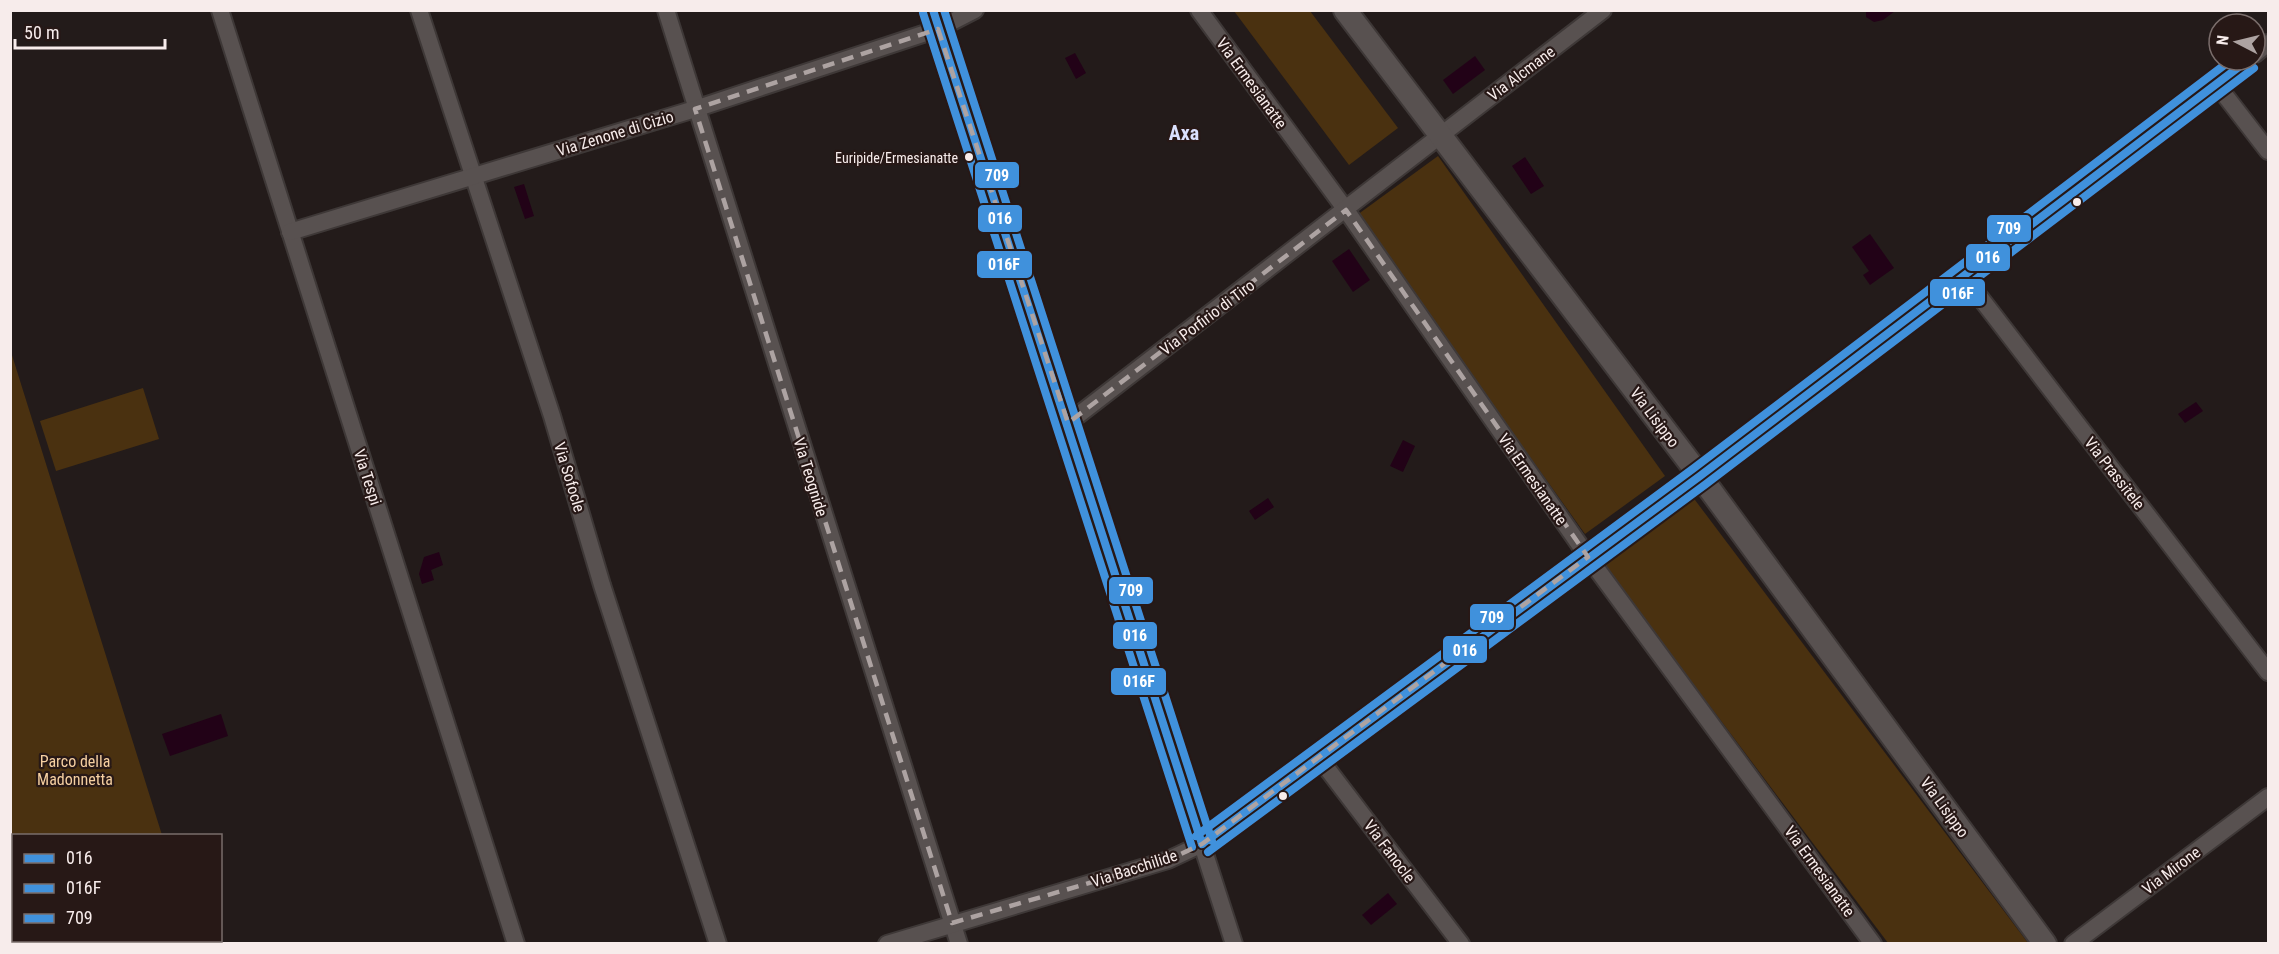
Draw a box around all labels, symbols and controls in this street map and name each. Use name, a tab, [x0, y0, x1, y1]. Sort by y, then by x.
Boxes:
scale bar	[15, 12, 165, 50]
north arrow	[2207, 12, 2267, 72]
text: 50 m	[24, 22, 59, 43]
street label: Via Ermesianatte	[1212, 34, 1291, 132]
text: N	[2213, 34, 2233, 46]
street label: Via Alcmane	[1484, 42, 1559, 105]
street label: Via Zenone di Cizio	[554, 107, 676, 160]
district label: Axa	[1169, 121, 1199, 145]
place label: Euripide/Ermesianatte	[835, 150, 958, 166]
marker: Euripide/Ermesianatte	[963, 151, 975, 163]
line badge: 709	[974, 161, 1020, 189]
text: 709	[985, 166, 1009, 185]
unlabelled marker	[2071, 196, 2083, 208]
line badge: 016	[977, 204, 1023, 233]
text: 016	[988, 209, 1012, 228]
line badge: 709	[1986, 214, 2032, 243]
text: 709	[1997, 219, 2021, 238]
line badge: 016	[1965, 243, 2011, 272]
text: 016	[1976, 248, 2000, 267]
line badge: 016F	[976, 250, 1033, 279]
text: 016F	[988, 255, 1020, 274]
street label: Via Porfirio di Tiro	[1156, 276, 1258, 359]
line badge: 016F	[1929, 278, 1986, 307]
text: 016F	[1942, 284, 1974, 303]
street label: Via Lisippo	[1626, 384, 1683, 451]
street label: Via Ermesianatte	[1494, 430, 1571, 529]
street label: Via Prassitele	[2080, 433, 2149, 513]
street label: Via Teognide	[790, 435, 832, 519]
street label: Via Sofocle	[550, 440, 589, 514]
street label: Via Tespi	[350, 447, 385, 507]
line badge: 709	[1108, 576, 1154, 605]
text: 709	[1119, 581, 1143, 600]
line badge: 709	[1469, 603, 1515, 631]
text: 709	[1480, 608, 1504, 627]
line badge: 016	[1112, 621, 1158, 650]
text: 016	[1123, 626, 1147, 645]
line badge: 016	[1442, 635, 1488, 664]
text: 016	[1453, 641, 1477, 660]
line badge: 016F	[1110, 667, 1167, 696]
text: 016F	[1123, 672, 1155, 691]
park label: Parco della Madonnetta	[37, 752, 113, 789]
street label: Via Lisippo	[1916, 773, 1973, 841]
unlabelled marker	[1277, 790, 1289, 802]
street label: Via Fanocle	[1360, 816, 1419, 886]
street label: Via Ermesianatte	[1780, 822, 1859, 920]
legend	[12, 834, 222, 942]
street label: Via Mirone	[2139, 842, 2204, 898]
street label: Via Bacchilide	[1089, 846, 1180, 891]
text: 016	[66, 847, 93, 868]
text: 016F	[66, 877, 102, 898]
text: 709	[66, 907, 93, 928]

